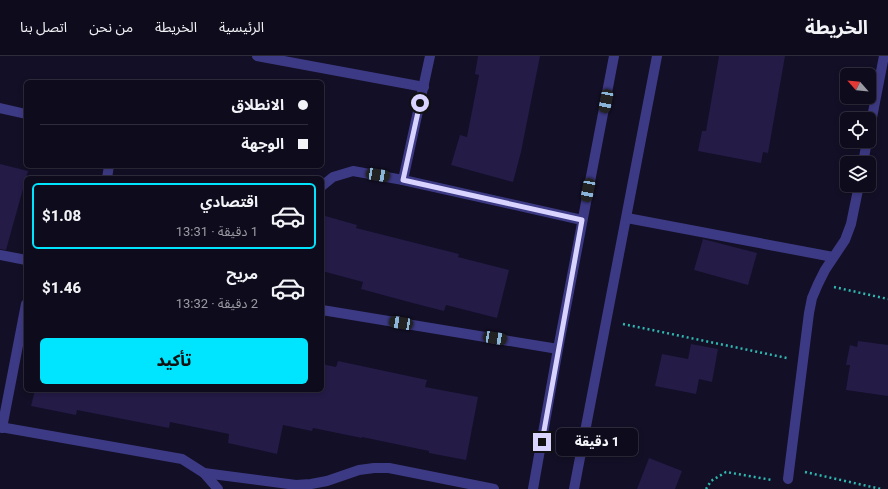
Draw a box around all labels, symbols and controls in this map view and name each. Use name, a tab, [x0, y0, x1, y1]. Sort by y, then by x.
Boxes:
text: الخريطة	[805, 16, 868, 39]
text: اتصل بنا	[20, 19, 67, 35]
text: من نحن	[89, 19, 133, 35]
text: الخريطة	[155, 19, 197, 35]
text: الرئيسية	[219, 19, 264, 35]
north arrow	[840, 68, 876, 104]
map controls	[840, 68, 876, 192]
car	[598, 88, 614, 114]
route start	[411, 94, 429, 112]
text: الانطلاق	[232, 96, 284, 114]
button: locate	[840, 112, 876, 148]
text: الوجهة	[241, 135, 284, 153]
button: layers	[840, 156, 876, 192]
car	[365, 167, 391, 183]
car	[580, 177, 596, 203]
text: اقتصادي	[200, 193, 258, 211]
icon: car	[270, 198, 306, 234]
text: $1.08	[42, 207, 81, 225]
text: 1 دقيقة · 13:31	[176, 224, 258, 239]
text: مريح	[226, 265, 258, 283]
icon: car	[270, 270, 306, 306]
text: $1.46	[42, 279, 81, 297]
text: 2 دقيقة · 13:32	[176, 296, 258, 311]
car	[388, 315, 414, 331]
car	[482, 330, 508, 346]
button: تأكيد	[40, 338, 308, 384]
callout: 1 دقيقة	[556, 428, 638, 456]
route end	[533, 433, 551, 451]
text: 1 دقيقة	[575, 434, 619, 449]

